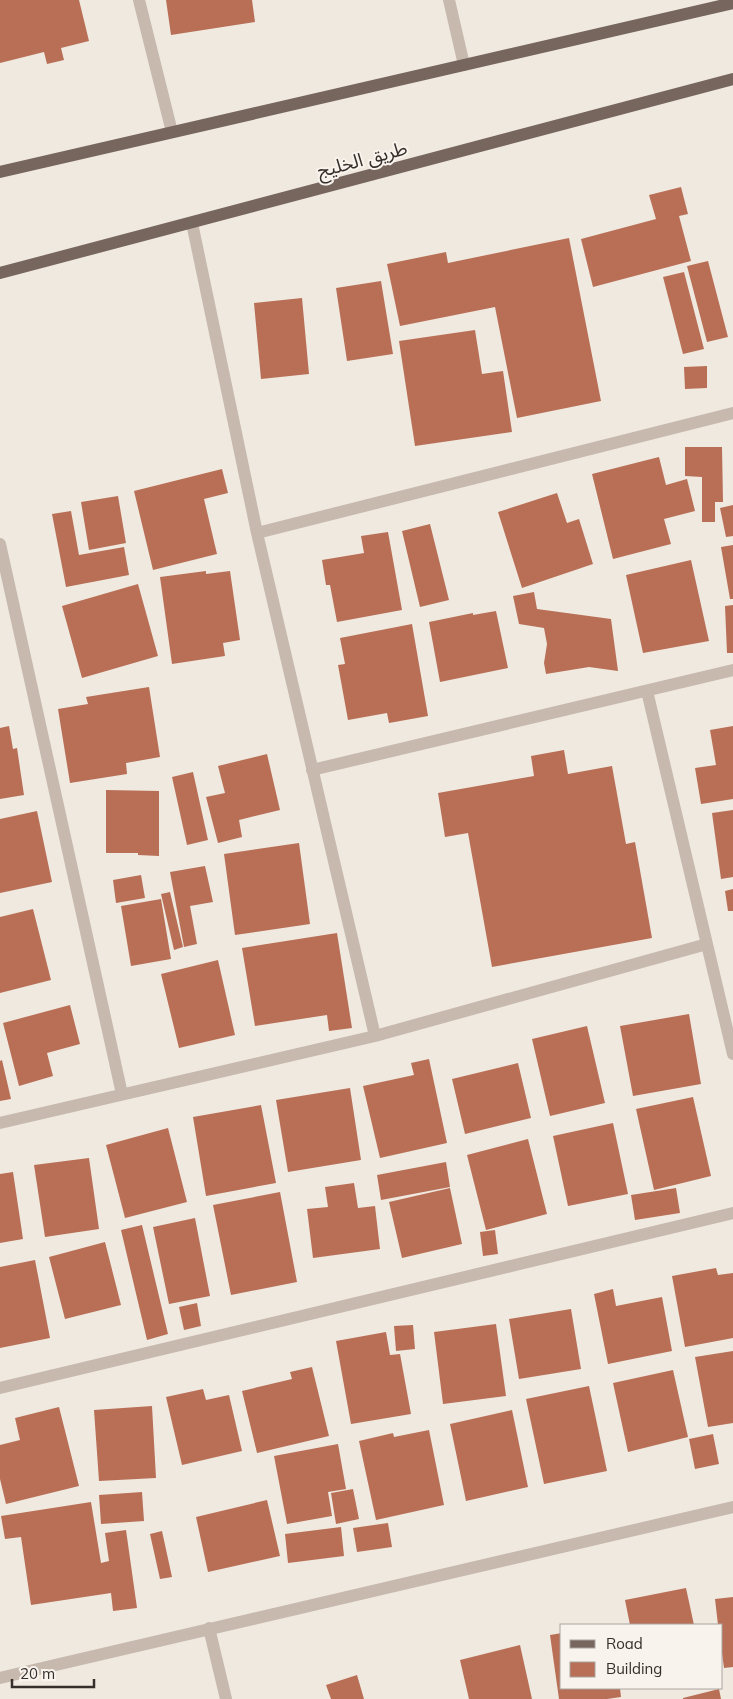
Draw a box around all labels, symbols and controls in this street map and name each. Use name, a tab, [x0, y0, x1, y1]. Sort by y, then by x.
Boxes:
street label: طريق الخليج	[314, 135, 411, 185]
legend	[560, 1624, 723, 1689]
text: Road	[606, 1634, 643, 1653]
scale bar	[12, 1656, 95, 1688]
text: Building	[606, 1659, 662, 1678]
text: 20 m	[20, 1664, 55, 1683]

